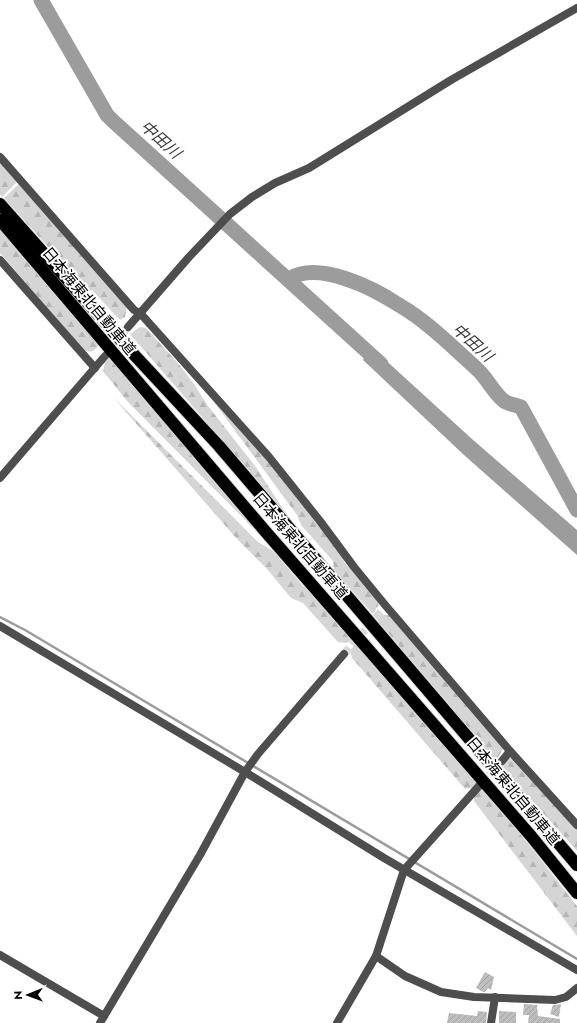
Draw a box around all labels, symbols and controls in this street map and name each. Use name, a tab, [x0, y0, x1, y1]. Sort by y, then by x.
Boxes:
water label: 中田川	[135, 115, 188, 165]
street label: 日本海東北自動車道	[37, 242, 141, 360]
water label: 中田川	[447, 318, 500, 368]
street label: 日本海東北自動車道	[247, 488, 353, 604]
street label: 日本海東北自動車道	[461, 732, 565, 850]
north arrow	[8, 975, 48, 1015]
text: N	[10, 991, 26, 1000]

